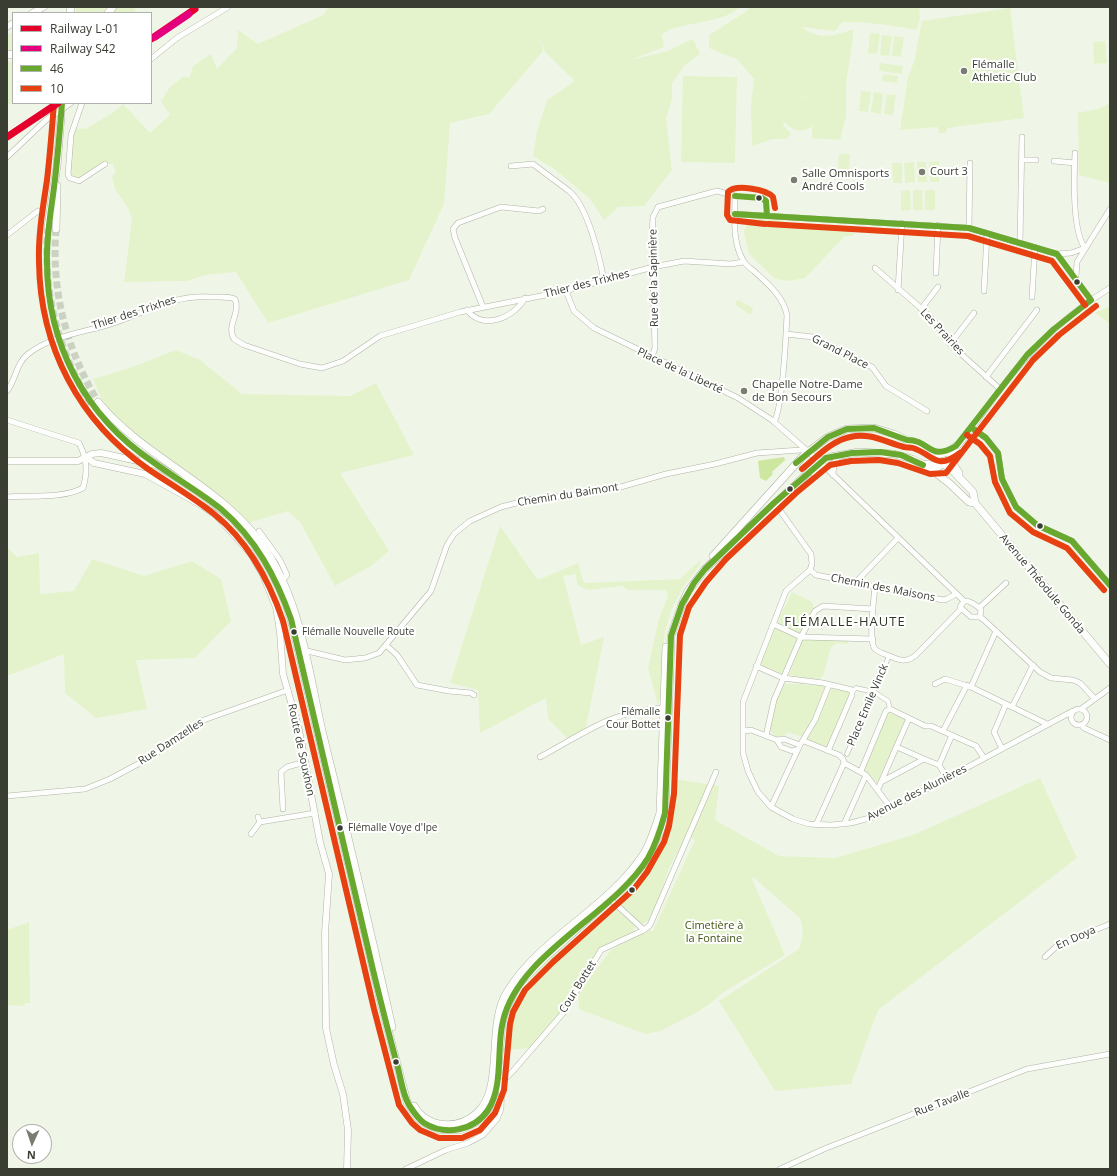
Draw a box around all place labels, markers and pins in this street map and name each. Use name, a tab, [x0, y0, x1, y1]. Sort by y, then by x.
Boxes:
place label: Flémalle Athletic Club	[972, 58, 1037, 84]
marker: Flémalle Athletic Club	[959, 66, 969, 76]
place label: Court 3	[930, 165, 968, 179]
place label: Salle Omnisports André Cools	[802, 167, 889, 193]
marker: Court 3	[917, 167, 927, 177]
marker: Salle Omnisports André Cools	[789, 175, 799, 185]
unlabelled marker	[754, 193, 764, 203]
unlabelled marker	[1072, 277, 1082, 287]
place label: Chapelle Notre-Dame de Bon Secours	[752, 378, 863, 404]
marker: Chapelle Notre-Dame de Bon Secours	[739, 386, 749, 396]
unlabelled marker	[785, 484, 795, 494]
unlabelled marker	[1035, 521, 1045, 531]
place label: Flémalle Nouvelle Route	[302, 626, 414, 638]
marker: Flémalle Nouvelle Route	[289, 627, 299, 637]
place label: Flémalle Cour Bottet	[606, 706, 660, 730]
marker: Flémalle Cour Bottet	[663, 713, 673, 723]
place label: Flémalle Voye d'Ipe	[348, 822, 437, 834]
marker: Flémalle Voye d'Ipe	[335, 823, 345, 833]
unlabelled marker	[627, 885, 637, 895]
unlabelled marker	[391, 1057, 401, 1067]

